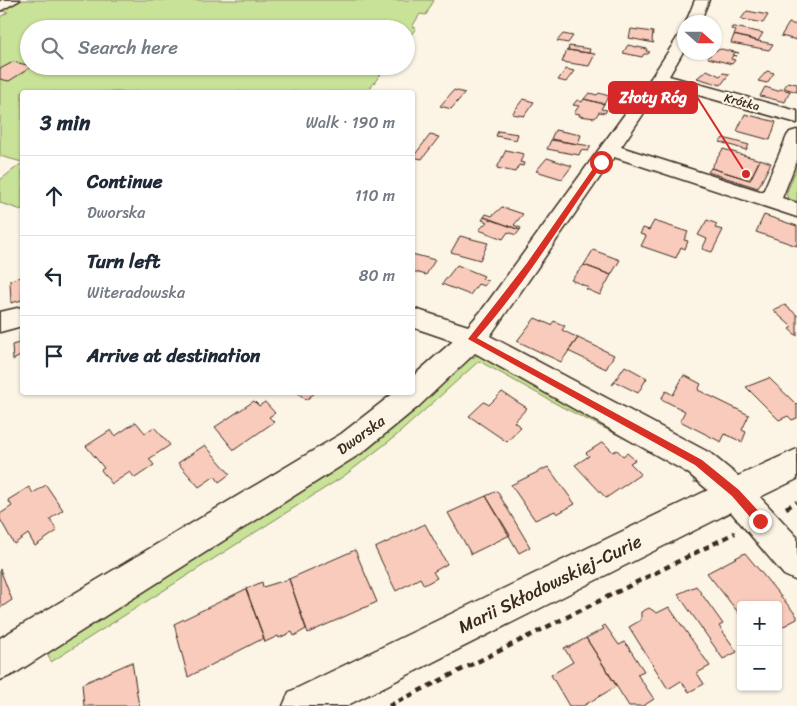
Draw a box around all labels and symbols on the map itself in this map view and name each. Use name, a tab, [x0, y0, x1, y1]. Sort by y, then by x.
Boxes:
north arrow	[677, 15, 722, 60]
callout: Złoty Róg	[609, 82, 697, 113]
text: Złoty Róg	[618, 83, 687, 112]
street label: Krótka	[722, 87, 762, 117]
route start	[590, 151, 613, 174]
street label: Dworska	[331, 408, 391, 462]
route end	[749, 510, 772, 533]
street label: Marii Skłodowskiej-Curie	[452, 525, 648, 643]

